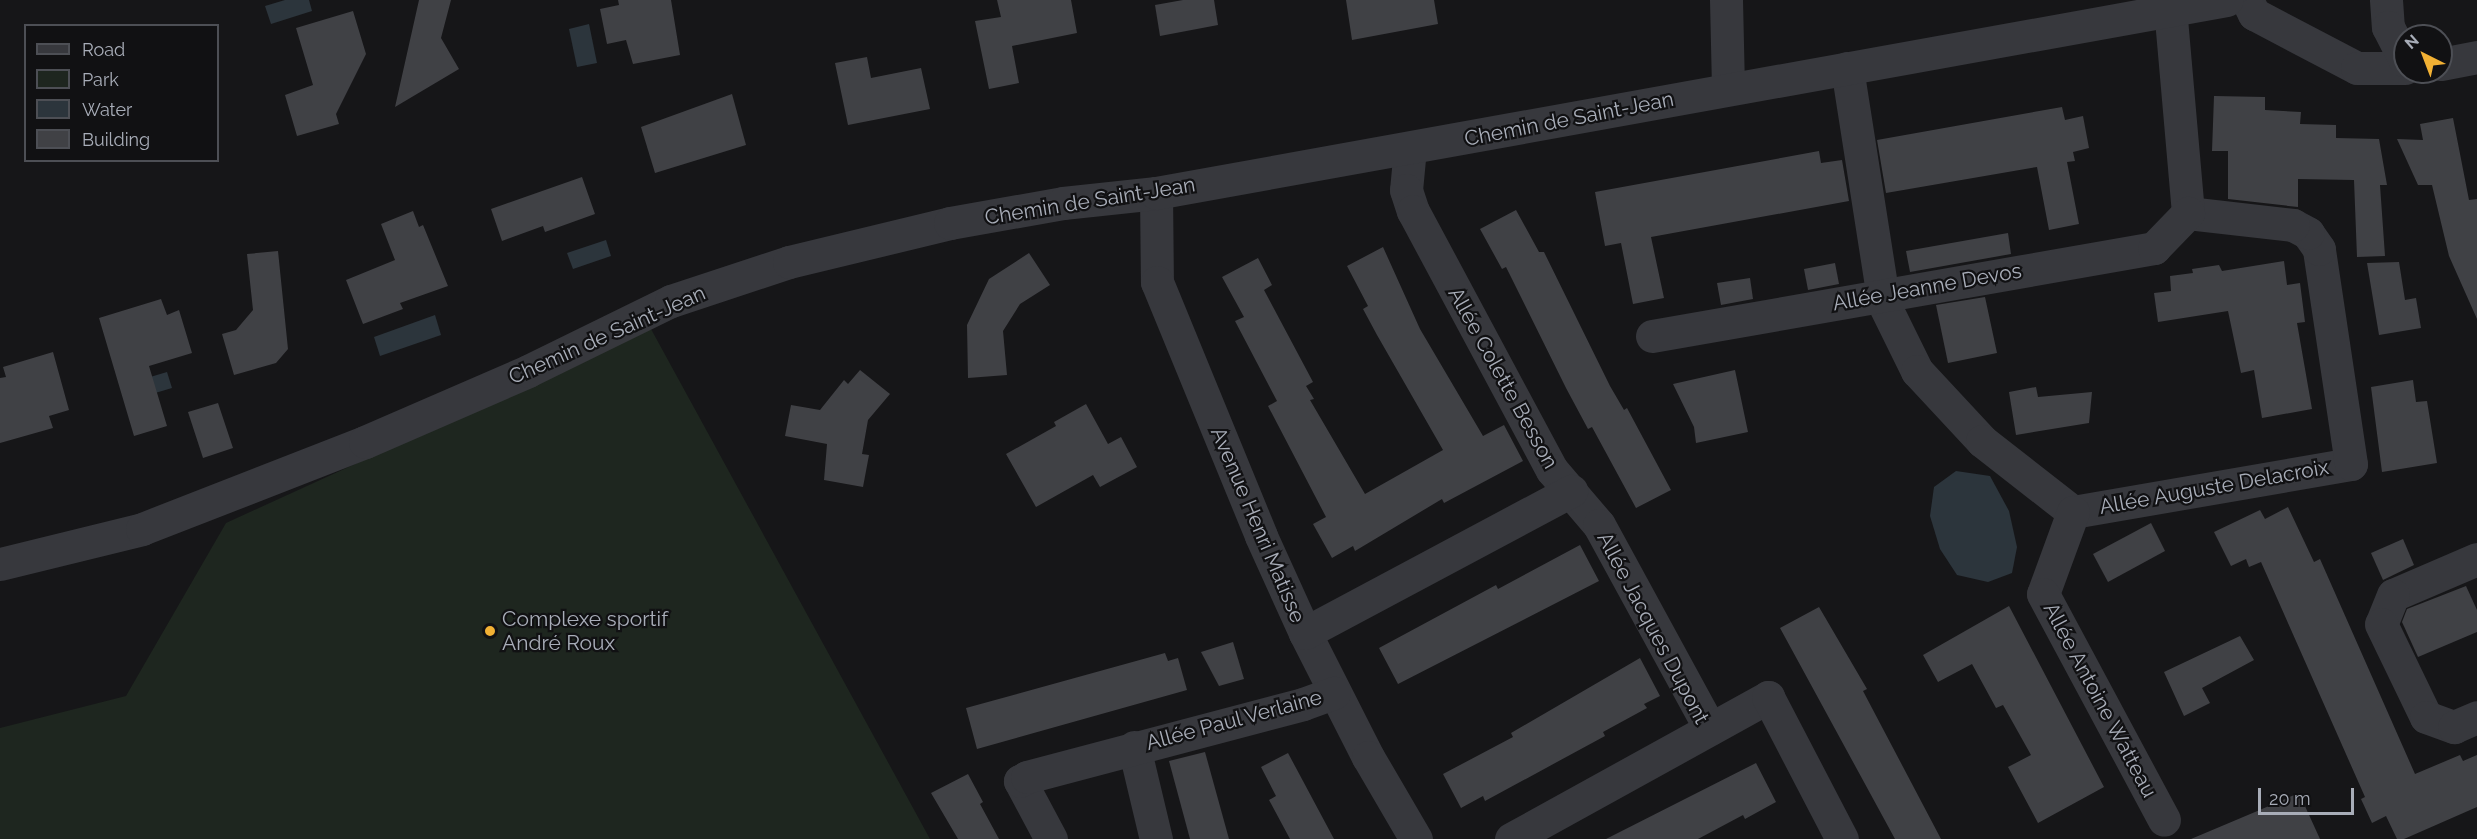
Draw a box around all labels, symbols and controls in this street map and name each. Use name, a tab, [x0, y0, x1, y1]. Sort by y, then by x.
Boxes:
legend	[24, 24, 219, 162]
north arrow	[2393, 24, 2453, 84]
text: N	[2401, 31, 2423, 53]
text: Road	[82, 39, 125, 60]
text: Park	[82, 69, 119, 90]
street label: Chemin de Saint-Jean	[1462, 86, 1676, 152]
text: Water	[82, 99, 132, 120]
text: Building	[82, 129, 150, 150]
street label: Chemin de Saint-Jean	[983, 172, 1197, 230]
street label: Allée Jeanne Devos	[1830, 258, 2024, 316]
street label: Chemin de Saint-Jean	[505, 280, 709, 390]
street label: Allée Colette Besson	[1443, 283, 1563, 473]
street label: Avenue Henri Matisse	[1205, 423, 1311, 627]
street label: Allée Auguste Delacroix	[2097, 454, 2331, 520]
street label: Allée Jacques Dupont	[1592, 528, 1714, 728]
street label: Allée Antoine Watteau	[2038, 598, 2162, 802]
place label: Complexe sportif André Roux	[502, 606, 668, 656]
marker: Complexe sportif André Roux	[483, 624, 497, 638]
street label: Allée Paul Verlaine	[1143, 684, 1325, 756]
scale bar	[2261, 776, 2357, 814]
text: 20 m	[2269, 788, 2311, 809]

